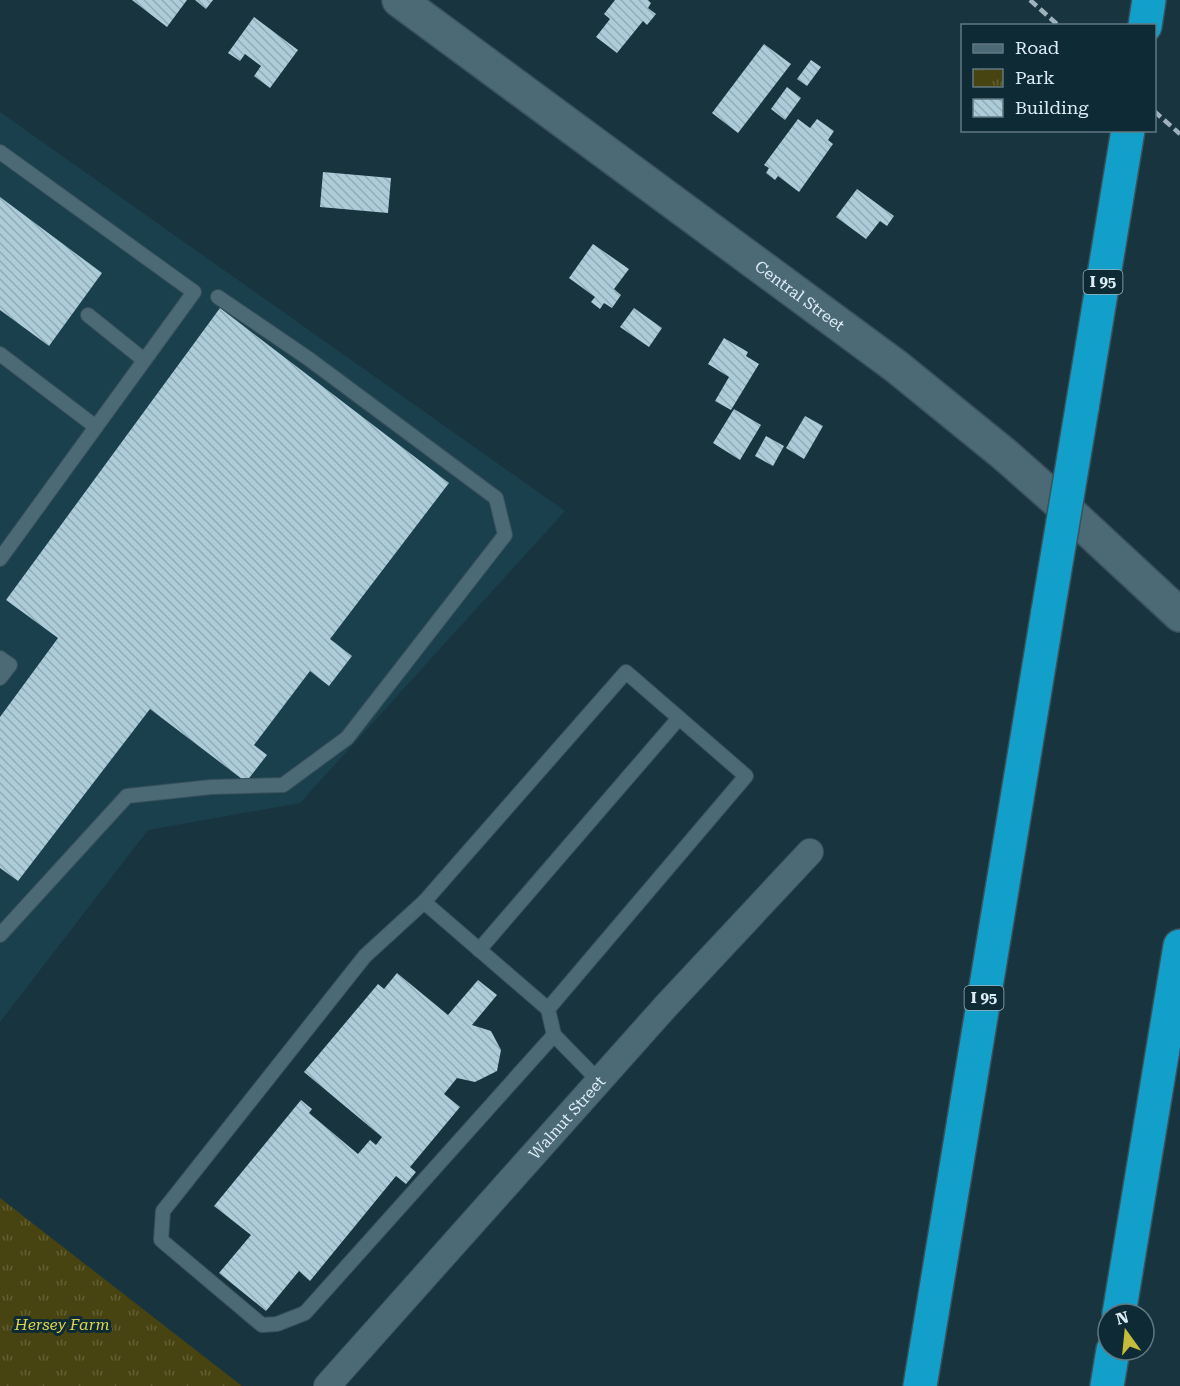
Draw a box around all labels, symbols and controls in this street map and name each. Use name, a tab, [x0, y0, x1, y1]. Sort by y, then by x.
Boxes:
legend	[961, 24, 1156, 132]
text: Road	[1015, 37, 1060, 58]
text: Park	[1015, 67, 1055, 88]
text: Building	[1015, 97, 1089, 118]
street label: Central Street	[751, 256, 849, 335]
road number: I 95	[1084, 270, 1122, 294]
road number: I 95	[964, 986, 1004, 1010]
street label: Walnut Street	[525, 1072, 609, 1163]
north arrow	[1096, 1302, 1156, 1362]
text: N	[1114, 1307, 1131, 1329]
park label: Hersey Farm	[14, 1315, 109, 1334]

